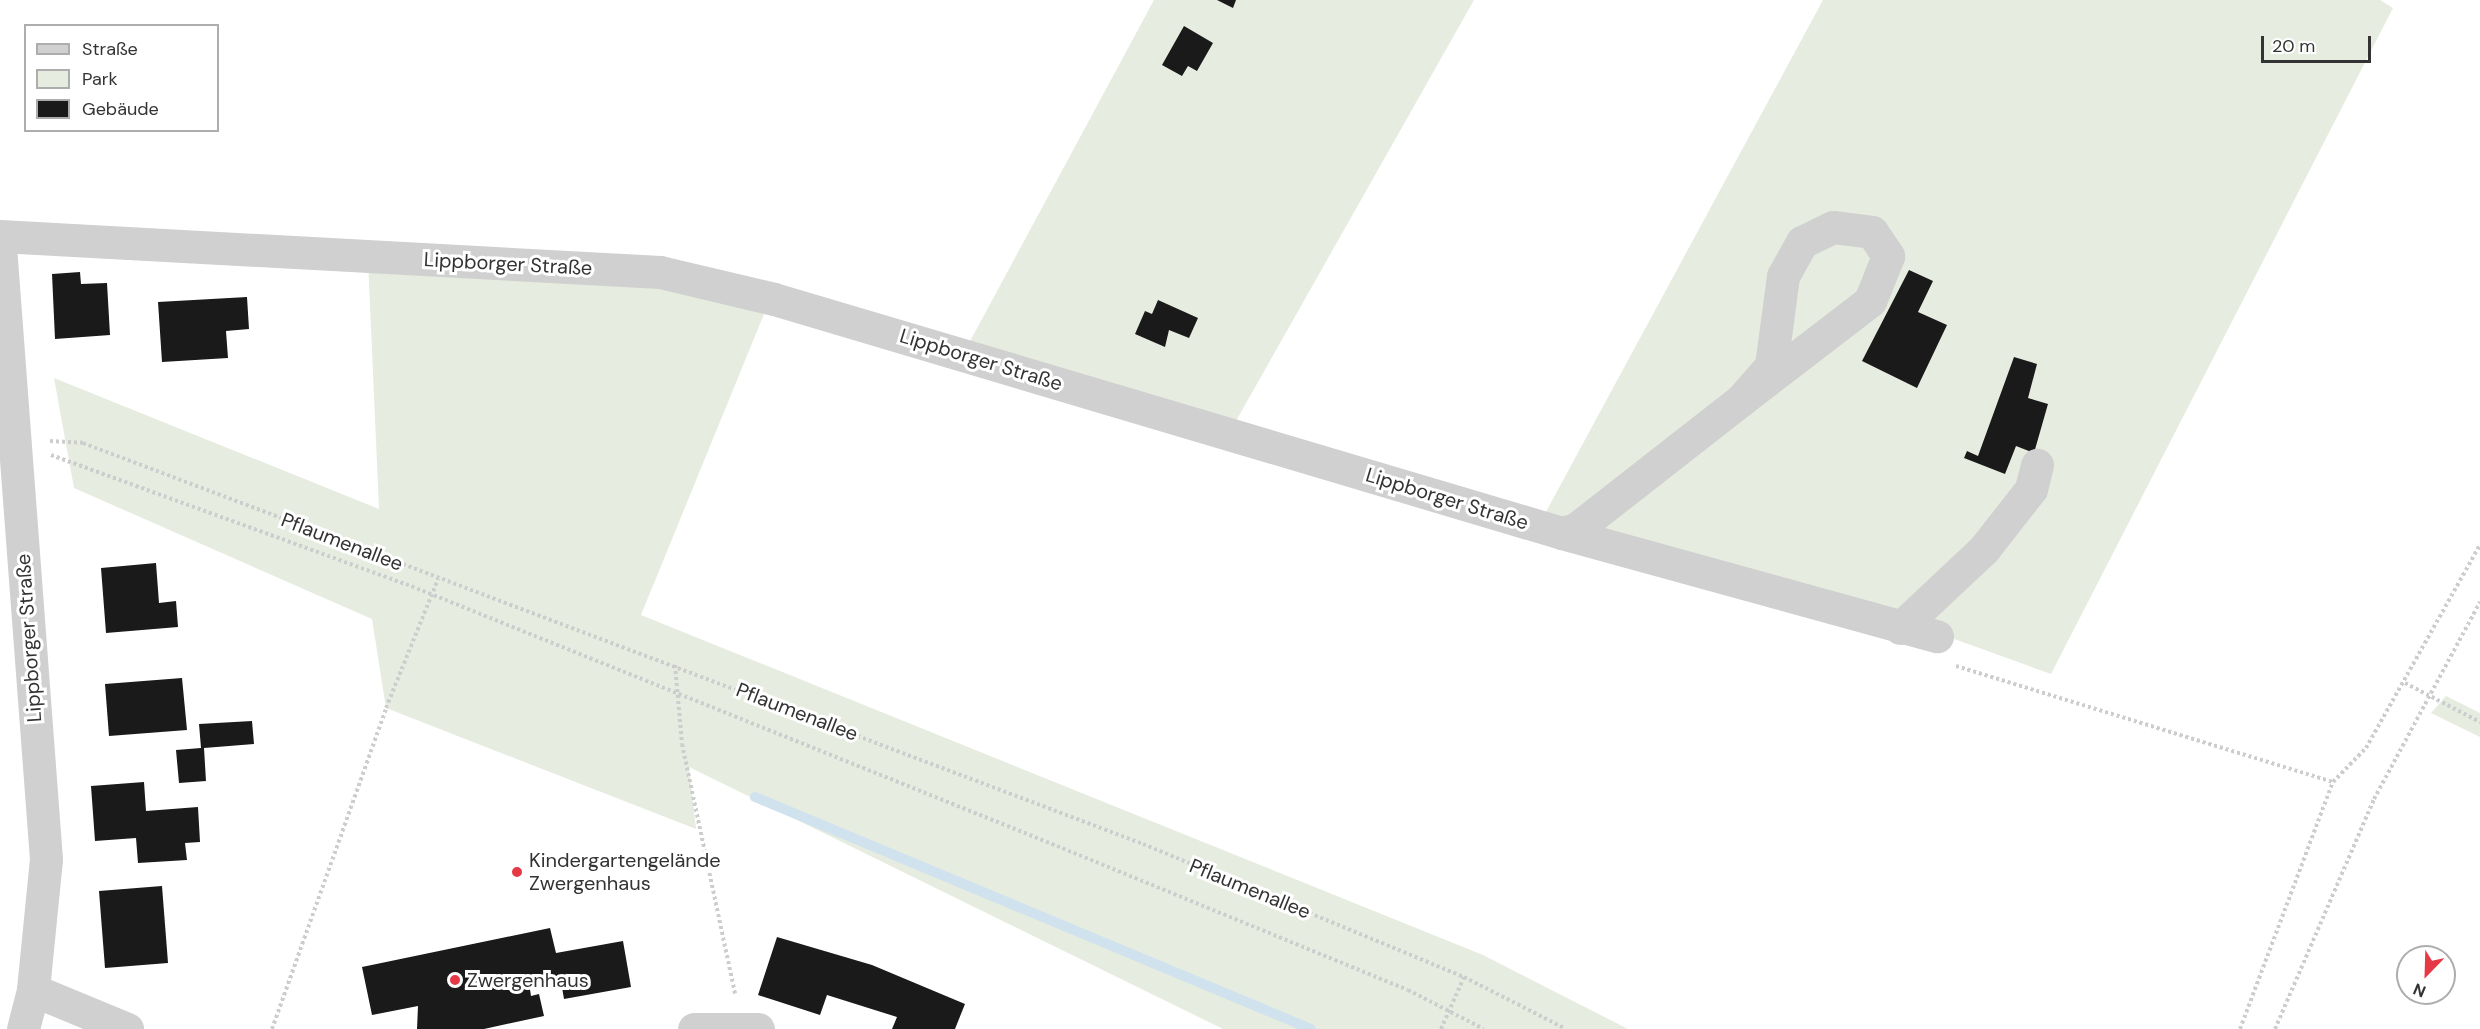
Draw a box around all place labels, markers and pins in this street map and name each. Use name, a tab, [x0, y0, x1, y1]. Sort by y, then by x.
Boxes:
place label: Kindergartengelände Zwergenhaus	[529, 849, 721, 896]
marker: Kindergartengelände Zwergenhaus	[510, 865, 524, 879]
place label: Zwergenhaus	[467, 968, 589, 992]
marker: Zwergenhaus	[448, 973, 462, 987]

